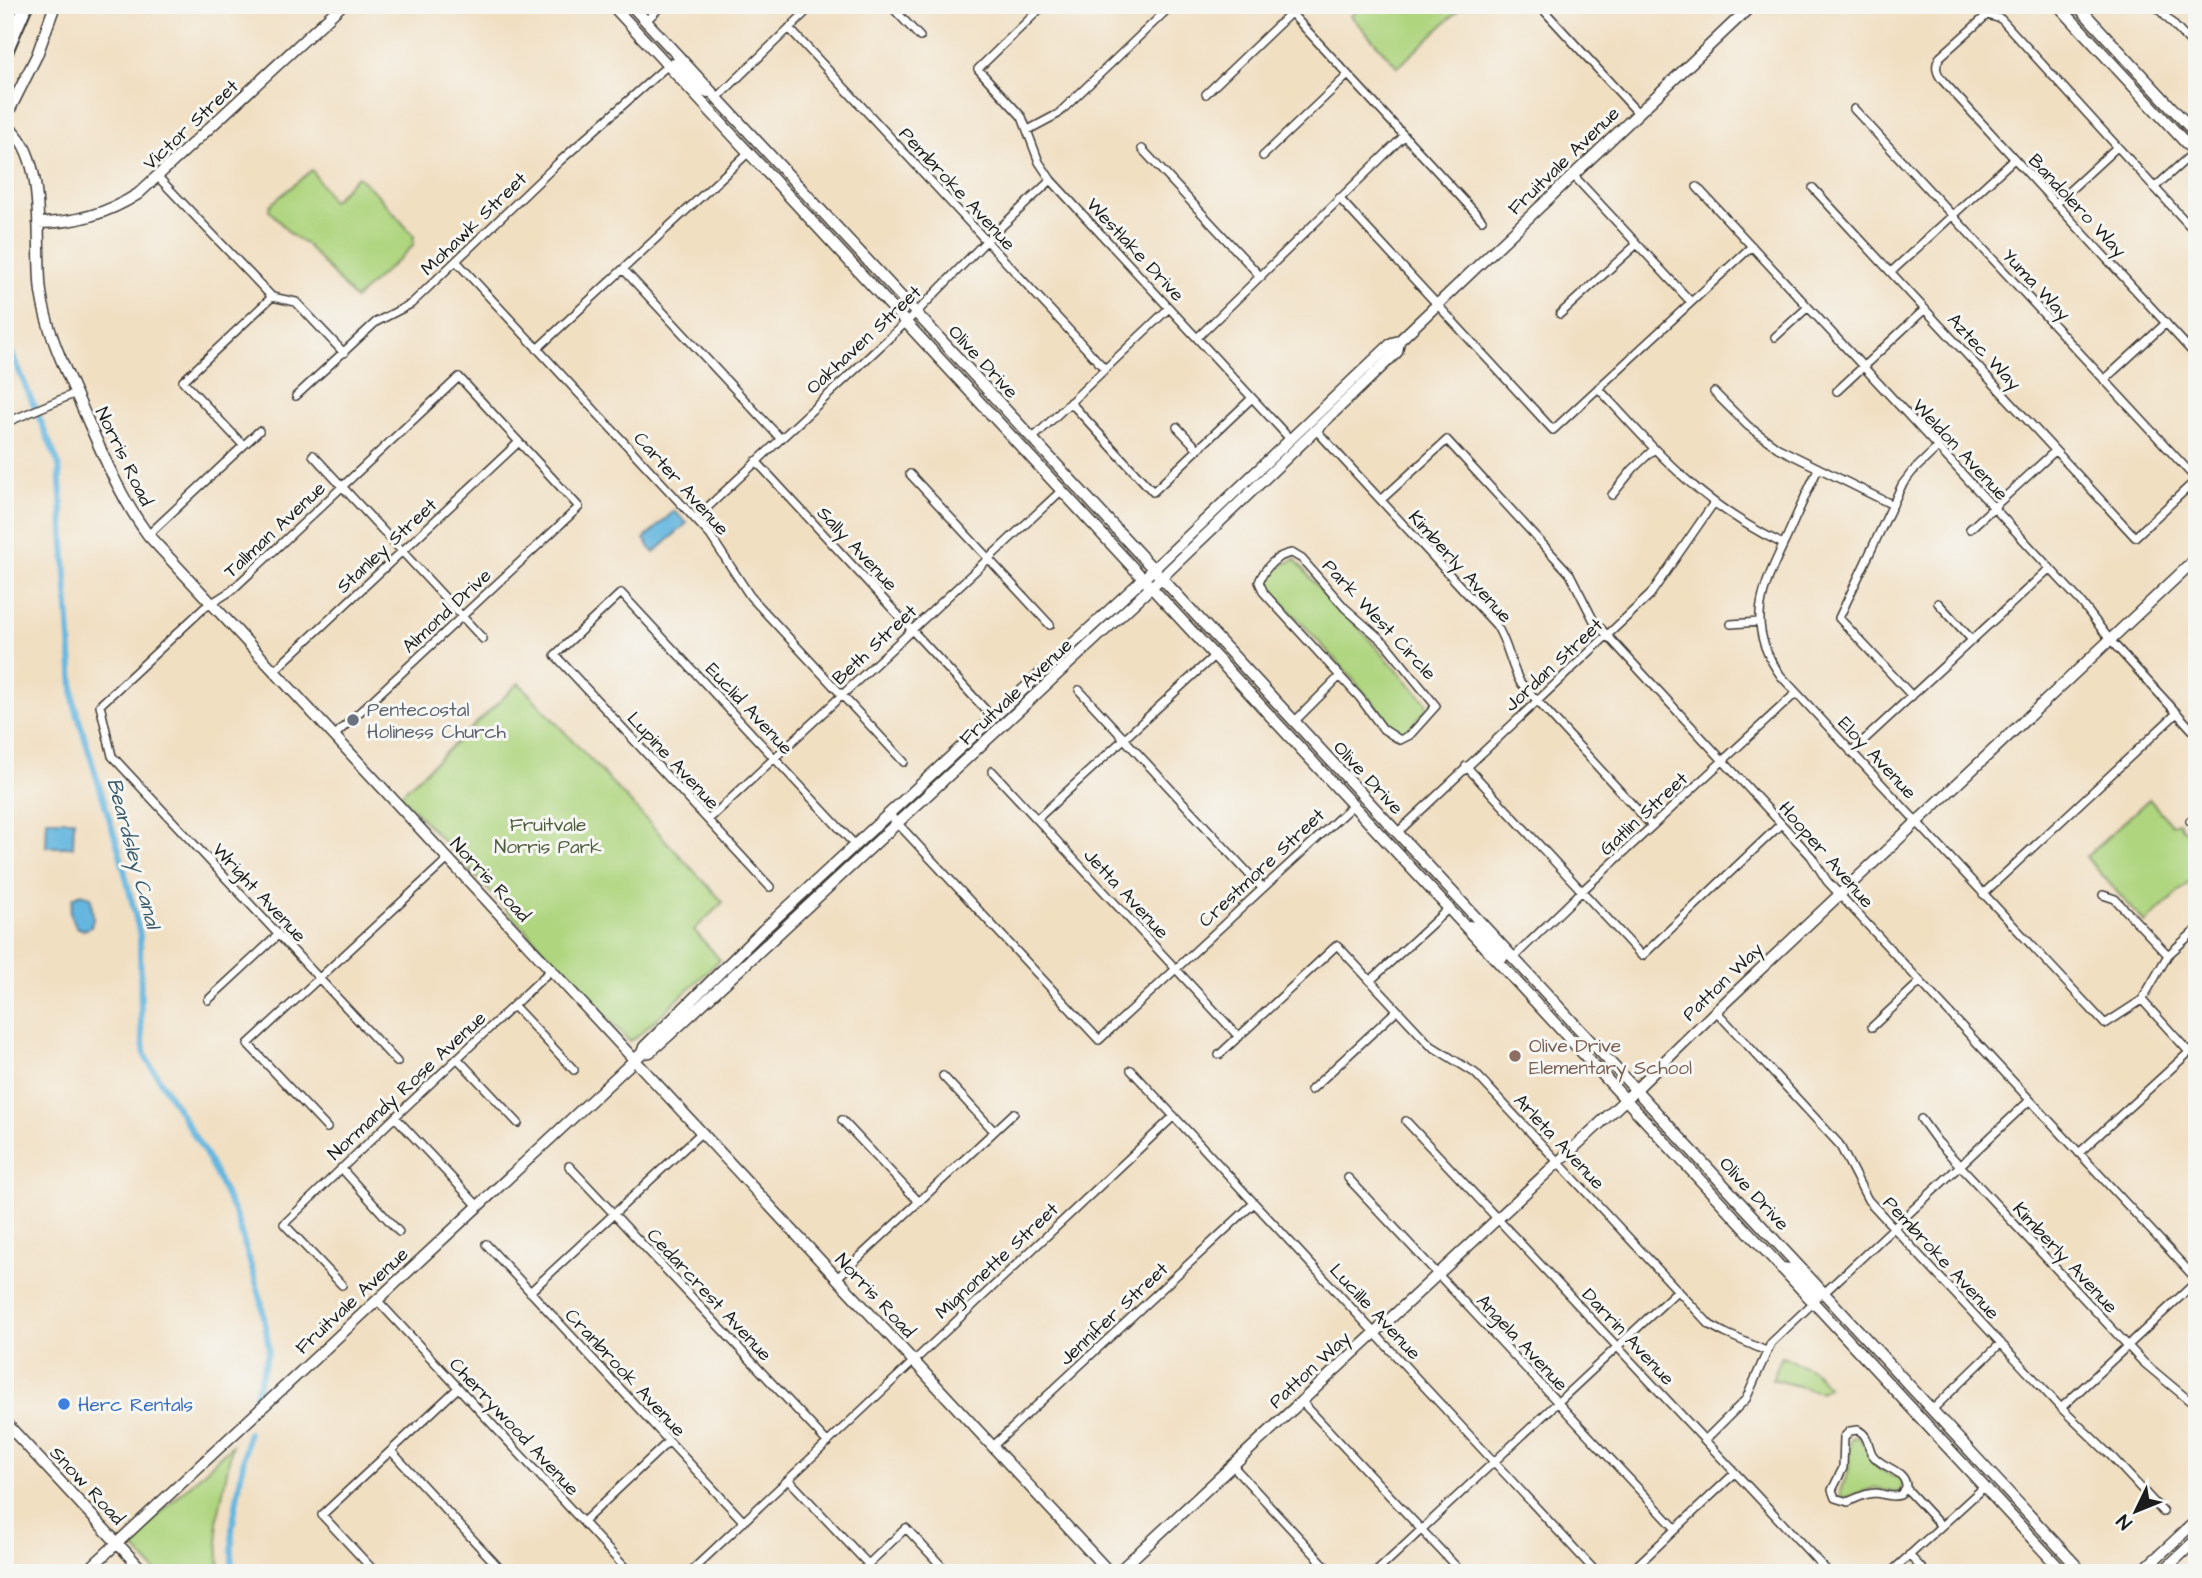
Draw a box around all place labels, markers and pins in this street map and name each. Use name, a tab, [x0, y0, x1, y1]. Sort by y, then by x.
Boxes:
place label: Pentecostal Holiness Church	[367, 697, 507, 746]
marker: Pentecostal Holiness Church	[345, 712, 361, 728]
place label: Olive Drive Elementary School	[1529, 1033, 1692, 1083]
marker: Olive Drive Elementary School	[1507, 1048, 1523, 1064]
place label: Herc Rentals	[78, 1392, 193, 1419]
marker: Herc Rentals	[56, 1396, 72, 1412]

